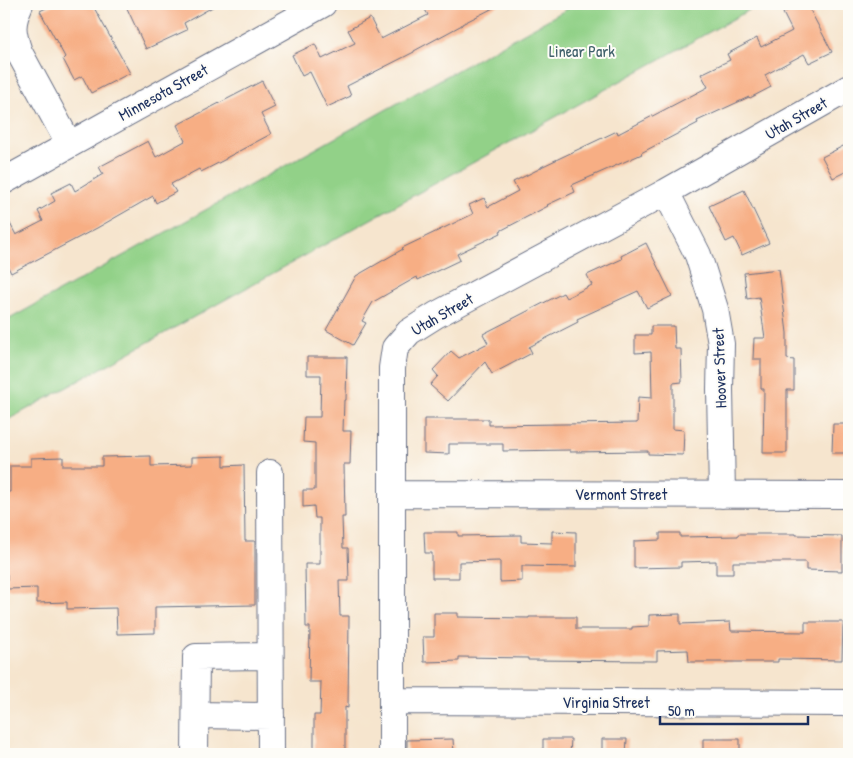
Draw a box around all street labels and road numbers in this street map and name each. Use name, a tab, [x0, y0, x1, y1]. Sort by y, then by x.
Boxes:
street label: Minnesota Street	[114, 58, 212, 126]
street label: Utah Street	[761, 91, 831, 145]
street label: Utah Street	[407, 287, 477, 341]
street label: Hoover Street	[707, 327, 731, 408]
street label: Vermont Street	[575, 483, 668, 505]
street label: Virginia Street	[562, 691, 650, 713]

